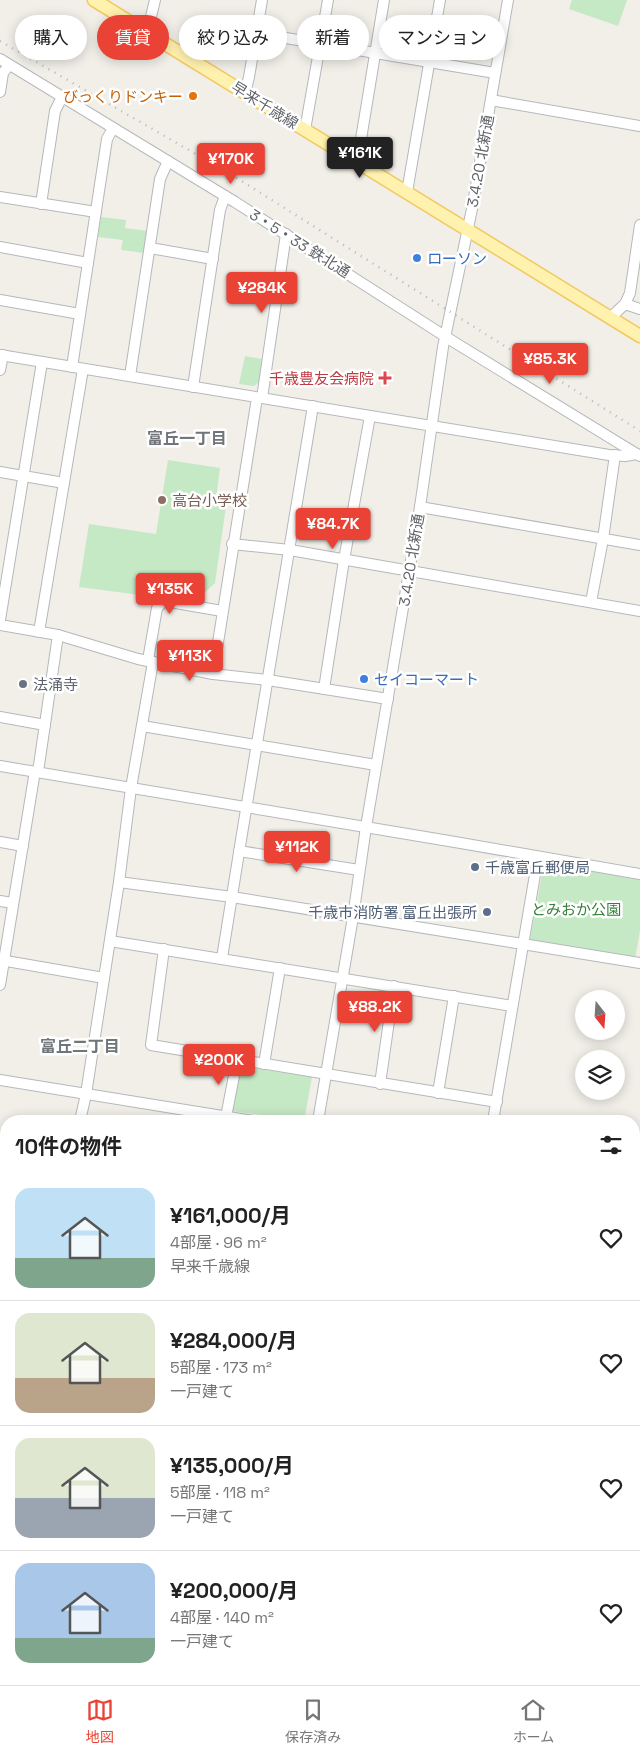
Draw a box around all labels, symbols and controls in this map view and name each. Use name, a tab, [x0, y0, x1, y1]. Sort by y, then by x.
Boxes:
chip: 購入	[15, 15, 87, 60]
chip: 賃貸	[97, 15, 169, 60]
chip: 絞り込み	[179, 15, 287, 60]
chip: 新着	[297, 15, 369, 60]
chip: マンション	[379, 15, 505, 60]
street label: 早来千歳線	[228, 77, 302, 133]
place label: びっくりドンキー	[63, 87, 183, 106]
marker: びっくりドンキー	[187, 90, 199, 102]
street label: 3.4.20 北新通	[463, 113, 497, 209]
pin: ¥161K	[325, 136, 395, 179]
pin: ¥170K	[196, 142, 266, 185]
text: ¥161K	[338, 142, 382, 163]
text: ¥170K	[208, 148, 254, 169]
street label: 3・5・33 鉄北通	[246, 204, 354, 282]
place label: ローソン	[427, 249, 487, 268]
marker: ローソン	[411, 252, 423, 264]
pin: ¥284K	[227, 272, 297, 314]
text: ¥284K	[237, 277, 287, 298]
pin: ¥85.3K	[509, 342, 591, 385]
text: ¥85.3K	[523, 348, 577, 369]
place label: 千歳豊友会病院	[269, 369, 374, 388]
marker: 千歳豊友会病院	[378, 371, 392, 385]
district label: 富丘一丁目	[147, 428, 227, 449]
place label: 高台小学校	[172, 491, 247, 510]
marker: 高台小学校	[156, 494, 168, 506]
pin: ¥84.7K	[292, 508, 374, 550]
street label: 3.4.20 北新通	[394, 512, 428, 608]
text: ¥84.7K	[307, 513, 359, 534]
pin: ¥135K	[135, 572, 205, 615]
text: ¥135K	[147, 578, 193, 599]
pin: ¥113K	[155, 640, 225, 682]
text: ¥113K	[168, 645, 212, 666]
place label: セイコーマート	[374, 670, 479, 689]
marker: セイコーマート	[358, 673, 370, 685]
place label: 法涌寺	[33, 675, 78, 694]
marker: 法涌寺	[17, 678, 29, 690]
pin: ¥112K	[262, 830, 332, 873]
text: ¥112K	[275, 836, 319, 857]
place label: 千歳富丘郵便局	[485, 858, 590, 877]
marker: 千歳富丘郵便局	[469, 861, 481, 873]
park label: とみおか公園	[531, 900, 621, 919]
place label: 千歳市消防署 富丘出張所	[308, 903, 477, 922]
marker: 千歳市消防署 富丘出張所	[481, 906, 493, 918]
pin: ¥88.2K	[334, 990, 416, 1033]
north arrow	[575, 990, 625, 1040]
map controls	[575, 990, 625, 1100]
text: ¥88.2K	[348, 996, 402, 1017]
district label: 富丘二丁目	[40, 1036, 120, 1057]
pin: ¥200K	[184, 1044, 254, 1086]
text: ¥200K	[194, 1049, 244, 1070]
button: layers	[575, 1050, 625, 1100]
icon: filters	[597, 1131, 625, 1159]
text: 10件の物件	[15, 1133, 122, 1160]
text: ¥161,000/月	[170, 1202, 291, 1229]
icon: home	[55, 1208, 115, 1268]
icon: heart	[597, 1224, 625, 1252]
text: 4部屋 · 96 m²	[170, 1232, 267, 1253]
text: 早来千歳線	[170, 1256, 250, 1277]
text: ¥284,000/月	[170, 1327, 297, 1354]
icon: home	[55, 1333, 115, 1393]
icon: heart	[597, 1349, 625, 1377]
text: 5部屋 · 173 m²	[170, 1357, 272, 1378]
text: 一戸建て	[170, 1381, 234, 1402]
text: ¥135,000/月	[170, 1452, 294, 1479]
icon: home	[55, 1458, 115, 1518]
icon: heart	[597, 1474, 625, 1502]
text: 5部屋 · 118 m²	[170, 1482, 270, 1503]
text: 一戸建て	[170, 1506, 234, 1527]
text: ¥200,000/月	[170, 1577, 298, 1604]
icon: home	[55, 1583, 115, 1643]
icon: heart	[597, 1599, 625, 1627]
text: 4部屋 · 140 m²	[170, 1607, 274, 1628]
text: 一戸建て	[170, 1631, 234, 1652]
tab: 地図	[86, 1696, 114, 1746]
tab: 保存済み	[285, 1696, 341, 1746]
tab: ホーム	[513, 1696, 554, 1746]

